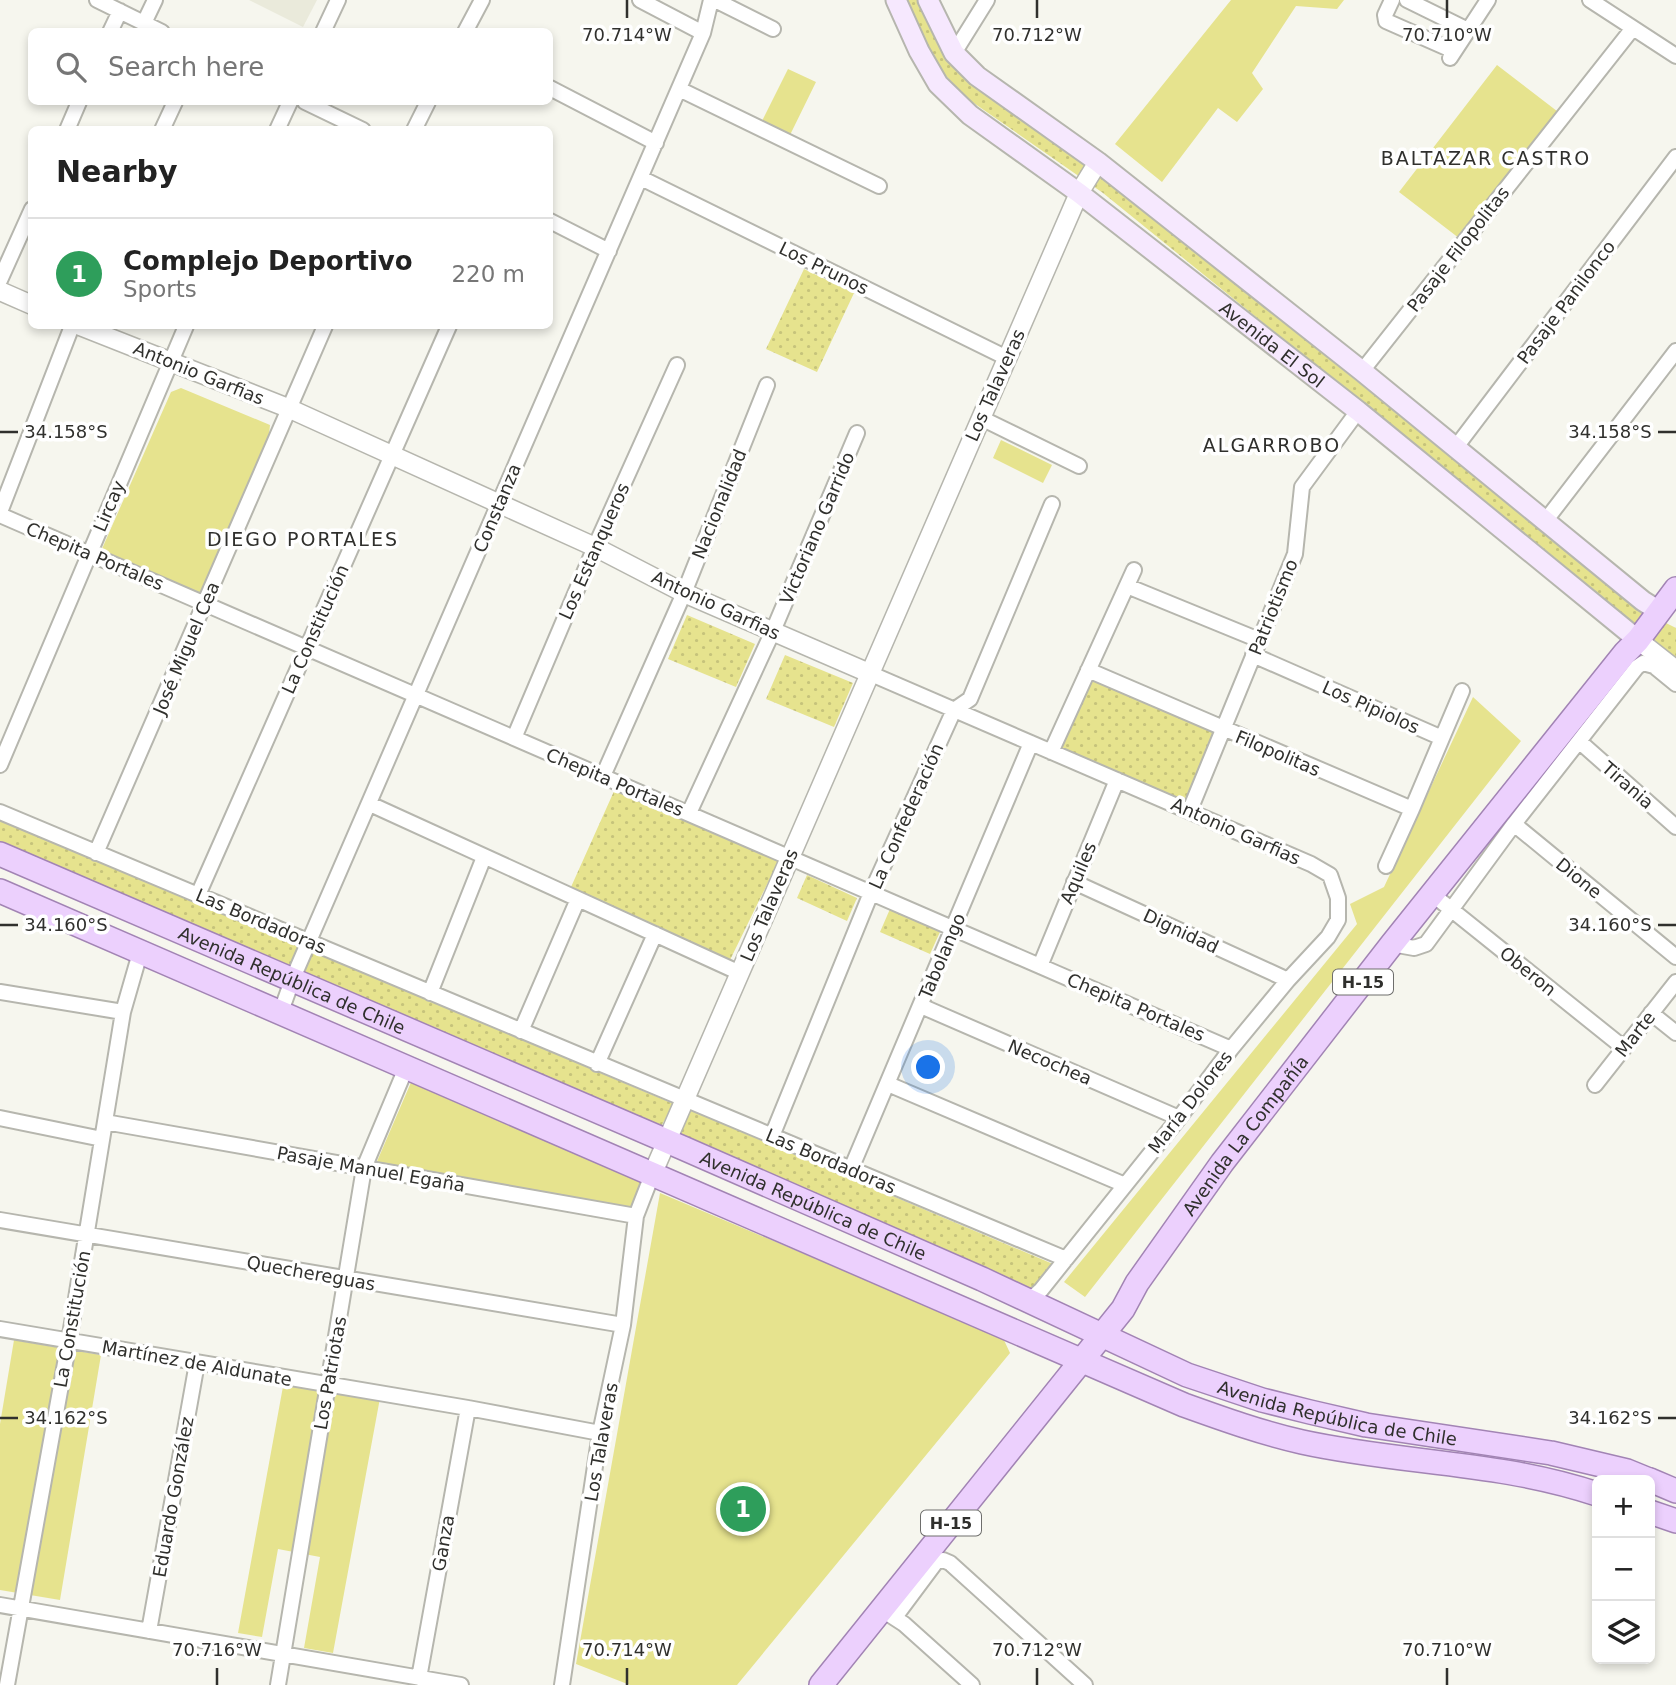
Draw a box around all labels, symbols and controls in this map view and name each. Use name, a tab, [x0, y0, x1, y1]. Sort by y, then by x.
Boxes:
text: 70.714°W	[582, 24, 672, 45]
text: 70.712°W	[992, 24, 1082, 45]
text: 70.710°W	[1402, 24, 1492, 45]
search box	[28, 28, 553, 105]
icon: search	[52, 48, 90, 86]
text: Search here	[108, 52, 264, 82]
district label: BALTAZAR CASTRO	[1381, 147, 1591, 169]
text: Nearby	[56, 154, 178, 189]
street label: Pasaje Filopolitas	[1403, 182, 1513, 316]
street label: Pasaje Panilonco	[1513, 236, 1619, 368]
street label: Los Prunos	[776, 237, 872, 299]
text: Complejo Deportivo	[123, 246, 413, 276]
text: 1	[71, 261, 87, 287]
text: 220 m	[451, 261, 525, 287]
text: Sports	[123, 276, 197, 302]
street label: Avenida El Sol	[1216, 297, 1329, 392]
street label: Los Talaveras	[961, 326, 1029, 444]
street label: Antonio Garfias	[131, 337, 267, 409]
text: 34.158°S	[24, 421, 108, 442]
text: 34.158°S	[1568, 421, 1652, 442]
district label: ALGARROBO	[1203, 434, 1341, 456]
street label: Nacionalidad	[687, 446, 751, 562]
street label: Victoriano Garrido	[775, 449, 859, 607]
street label: Constanza	[469, 460, 525, 556]
street label: Lircay	[89, 477, 129, 535]
street label: Los Estanqueros	[554, 479, 634, 623]
street label: Chepita Portales	[23, 518, 167, 594]
district label: DIEGO PORTALES	[207, 528, 399, 550]
street label: Patriotismo	[1244, 556, 1302, 658]
street label: La Constitución	[277, 561, 353, 697]
street label: Antonio Garfias	[649, 566, 783, 644]
street label: José Miguel Cea	[148, 578, 223, 719]
street label: Los Pipiolos	[1319, 676, 1423, 738]
street label: Filopolitas	[1232, 726, 1324, 780]
street label: La Confederación	[864, 740, 948, 892]
street label: Chepita Portales	[543, 744, 687, 820]
street label: Tirania	[1597, 756, 1658, 813]
street label: Antonio Garfias	[1168, 793, 1304, 869]
street label: Aquiles	[1056, 839, 1100, 907]
street label: Los Talaveras	[736, 845, 802, 965]
street label: Dione	[1552, 853, 1606, 903]
street label: Las Bordadoras	[193, 884, 329, 958]
street label: Dignidad	[1140, 904, 1222, 958]
street label: Tabolango	[914, 910, 970, 1003]
text: 34.160°S	[24, 914, 108, 935]
text: 34.160°S	[1568, 914, 1652, 935]
street label: Avenida República de Chile	[176, 922, 409, 1038]
street label: Oberon	[1496, 942, 1560, 1000]
street label: Chepita Portales	[1064, 969, 1208, 1045]
road number: H-15	[1333, 970, 1393, 994]
street label: Marte	[1611, 1007, 1659, 1061]
street label: Necochea	[1005, 1035, 1095, 1089]
street label: María Dolores	[1144, 1047, 1236, 1157]
your location	[911, 1050, 945, 1084]
street label: Avenida La Compañía	[1178, 1051, 1312, 1219]
street label: Las Bordadoras	[763, 1124, 899, 1198]
street label: Pasaje Manuel Egaña	[275, 1142, 467, 1196]
street label: Avenida República de Chile	[697, 1146, 930, 1264]
street label: La Constitución	[50, 1249, 94, 1389]
street label: Quechereguas	[245, 1251, 377, 1295]
street label: Los Patriotas	[310, 1315, 350, 1431]
street label: Martínez de Aldunate	[100, 1336, 294, 1390]
street label: Avenida República de Chile	[1215, 1376, 1459, 1449]
street label: Los Talaveras	[580, 1381, 622, 1503]
text: 34.162°S	[24, 1407, 108, 1428]
text: 34.162°S	[1568, 1407, 1652, 1428]
street label: Eduardo González	[149, 1415, 197, 1579]
map controls	[1592, 1475, 1655, 1664]
button: +	[1592, 1475, 1655, 1538]
pin: 1	[720, 1483, 766, 1535]
road number: H-15	[921, 1511, 981, 1536]
street label: Ganza	[428, 1513, 458, 1573]
button: −	[1592, 1538, 1655, 1601]
button: layers	[1592, 1601, 1655, 1664]
text: 70.716°W	[172, 1639, 262, 1660]
text: 70.714°W	[582, 1639, 672, 1660]
text: 70.712°W	[992, 1639, 1082, 1660]
text: 70.710°W	[1402, 1639, 1492, 1660]

